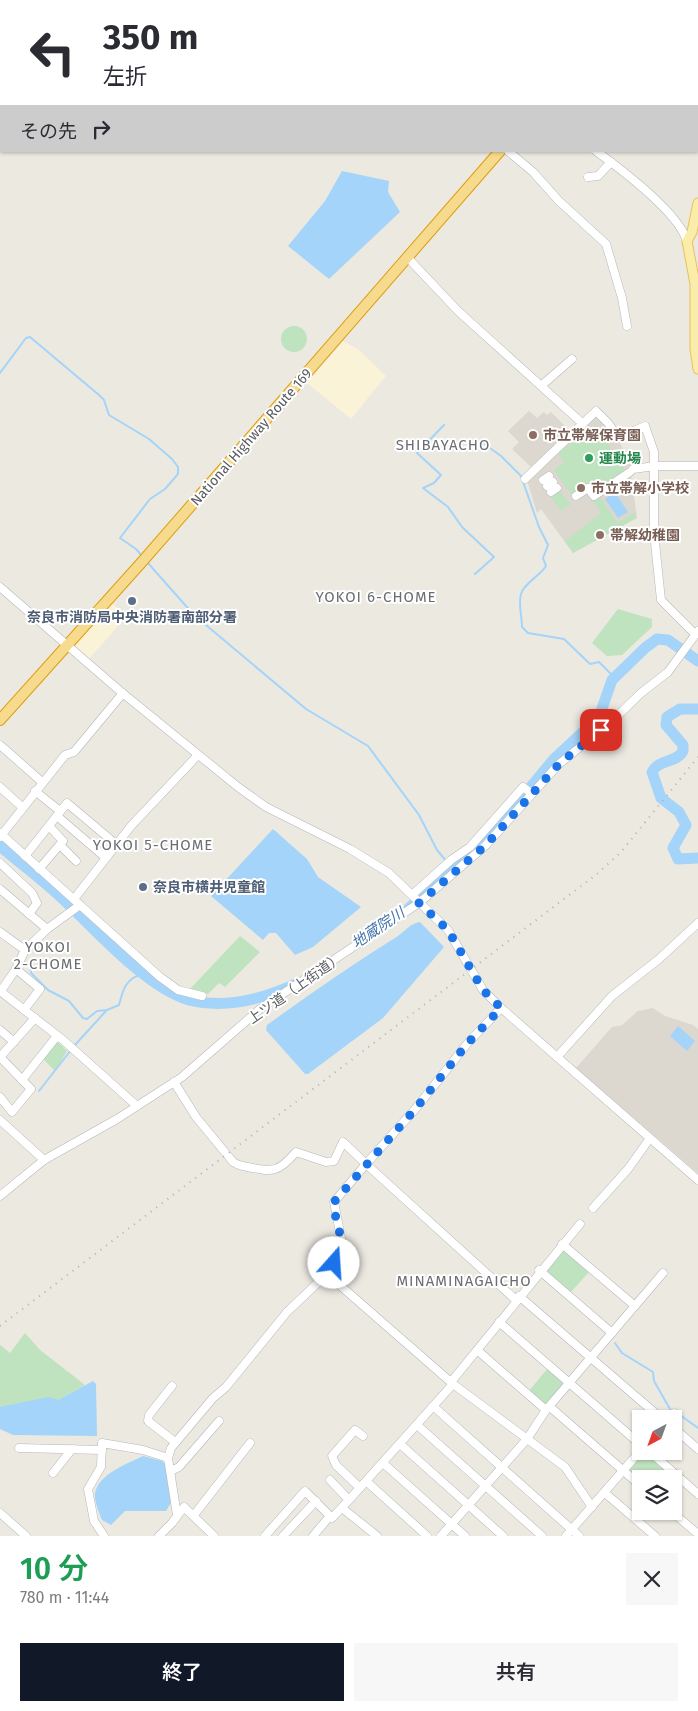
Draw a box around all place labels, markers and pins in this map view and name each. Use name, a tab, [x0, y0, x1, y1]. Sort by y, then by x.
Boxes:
place label: 市立帯解保育園	[543, 427, 641, 444]
marker: 市立帯解保育園	[527, 429, 539, 441]
place label: 運動場	[599, 450, 641, 467]
marker: 運動場	[583, 452, 595, 464]
place label: 市立帯解小学校	[591, 480, 689, 497]
marker: 市立帯解小学校	[575, 482, 587, 494]
place label: 帯解幼稚園	[610, 527, 680, 544]
marker: 帯解幼稚園	[594, 529, 606, 541]
marker: 奈良市消防局中央消防署南部分署	[126, 595, 138, 607]
place label: 奈良市消防局中央消防署南部分署	[27, 609, 237, 626]
pin	[580, 709, 622, 751]
place label: 奈良市横井児童館	[153, 879, 265, 896]
marker: 奈良市横井児童館	[137, 881, 149, 893]

